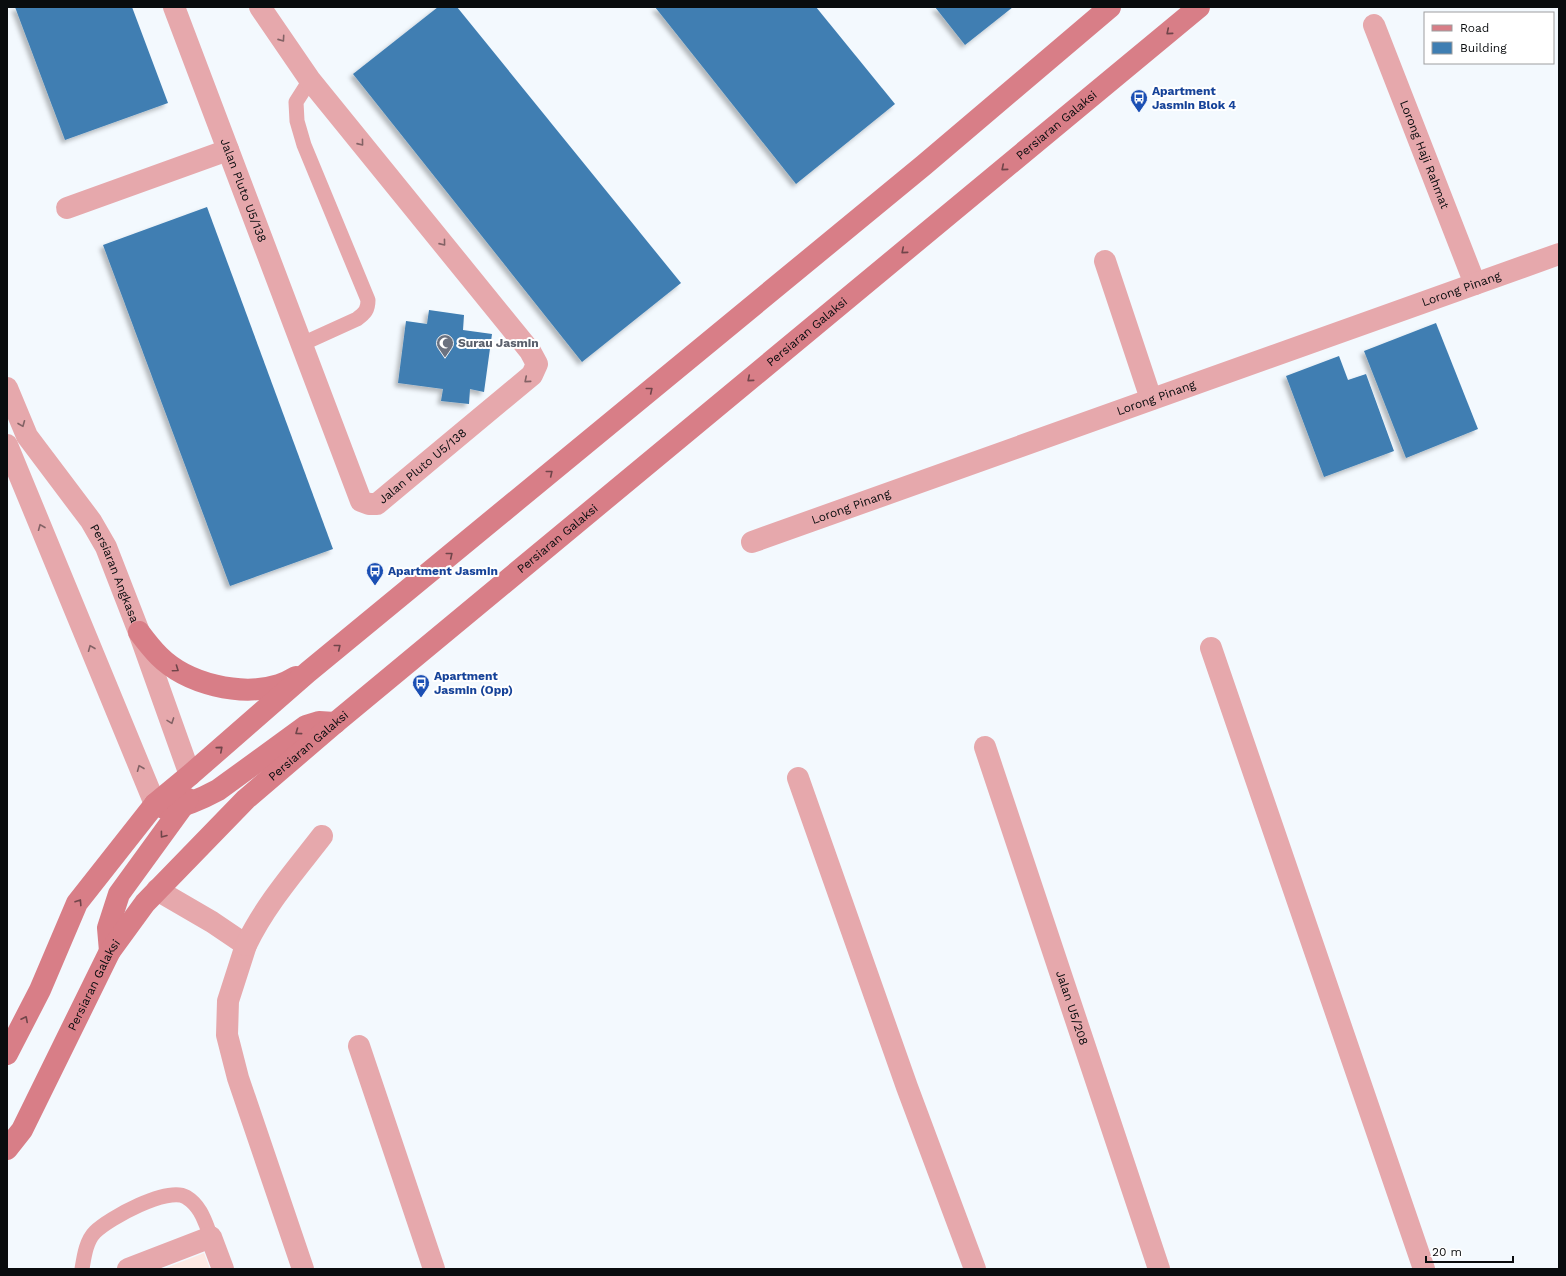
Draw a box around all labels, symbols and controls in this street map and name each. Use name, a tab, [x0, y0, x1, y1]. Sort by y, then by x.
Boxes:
legend	[1424, 12, 1554, 64]
text: Road	[1460, 21, 1489, 35]
one-way arrow	[1167, 27, 1174, 34]
one-way arrow	[277, 35, 284, 42]
text: Building	[1460, 41, 1507, 55]
place label: Apartment Jasmin Blok 4	[1152, 84, 1236, 112]
street label: Persiaran Galaksi	[1013, 88, 1100, 163]
bus stop icon: Apartment Jasmin Blok 4	[1129, 88, 1149, 113]
street label: Lorong Haji Rahmat	[1397, 98, 1452, 211]
street label: Jalan Pluto U5/138	[217, 136, 269, 244]
one-way arrow	[356, 138, 363, 145]
one-way arrow	[1002, 164, 1009, 171]
one-way arrow	[438, 239, 445, 246]
one-way arrow	[902, 247, 909, 254]
street label: Lorong Pinang	[1420, 268, 1503, 309]
street label: Persiaran Galaksi	[764, 294, 850, 369]
mosque icon: Surau Jasmin	[435, 333, 455, 358]
place label: Surau Jasmin	[458, 336, 539, 350]
one-way arrow	[748, 374, 755, 381]
one-way arrow	[524, 375, 532, 382]
street label: Lorong Pinang	[1115, 377, 1198, 418]
one-way arrow	[646, 388, 653, 395]
one-way arrow	[17, 420, 25, 427]
street label: Jalan Pluto U5/138	[376, 426, 469, 507]
one-way arrow	[545, 470, 553, 477]
street label: Lorong Pinang	[810, 486, 893, 527]
street label: Persiaran Galaksi	[514, 501, 601, 576]
street label: Persiaran Angkasa	[87, 521, 142, 625]
one-way arrow	[38, 524, 46, 531]
one-way arrow	[445, 553, 452, 560]
bus stop icon: Apartment Jasmin	[365, 561, 385, 586]
place label: Apartment Jasmin	[388, 564, 498, 578]
one-way arrow	[87, 644, 95, 651]
one-way arrow	[334, 644, 341, 651]
one-way arrow	[172, 664, 179, 671]
place label: Apartment Jasmin (Opp)	[434, 669, 513, 697]
bus stop icon: Apartment Jasmin (Opp)	[411, 673, 431, 698]
street label: Persiaran Galaksi	[266, 708, 351, 784]
one-way arrow	[166, 718, 175, 725]
one-way arrow	[295, 727, 302, 735]
one-way arrow	[215, 747, 223, 754]
one-way arrow	[137, 764, 145, 771]
one-way arrow	[161, 830, 168, 837]
one-way arrow	[74, 899, 81, 906]
street label: Persiaran Galaksi	[65, 937, 123, 1033]
street label: Jalan U5/208	[1053, 969, 1091, 1047]
one-way arrow	[20, 1016, 27, 1024]
scale bar	[1426, 1238, 1513, 1264]
text: 20 m	[1432, 1245, 1462, 1259]

